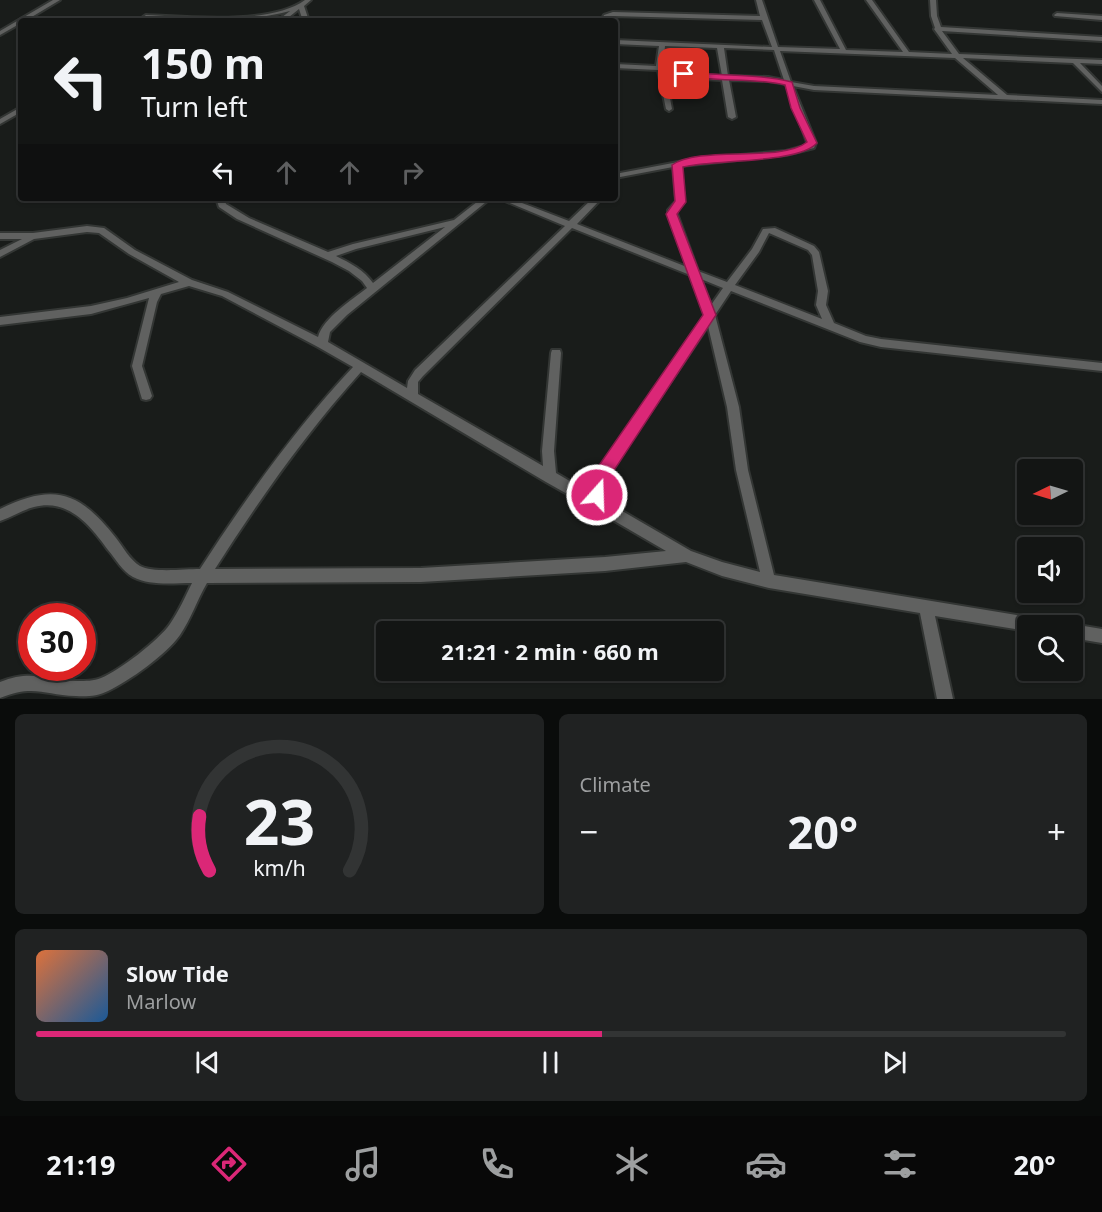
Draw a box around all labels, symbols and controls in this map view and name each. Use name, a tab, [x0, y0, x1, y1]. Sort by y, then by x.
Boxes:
text: 150 m	[141, 34, 265, 91]
icon: left	[42, 42, 120, 120]
pin	[658, 48, 709, 99]
icon: arrive	[667, 57, 700, 90]
text: Turn left	[141, 88, 247, 125]
icon: left	[207, 156, 240, 189]
icon: ahead	[270, 156, 303, 189]
icon: ahead	[333, 156, 366, 189]
icon: right	[396, 156, 429, 189]
north arrow	[1017, 459, 1083, 525]
map controls	[1017, 459, 1083, 681]
position arrow	[565, 463, 629, 527]
button: sound	[1017, 537, 1083, 603]
speed limit sign: 30	[18, 603, 96, 681]
button: search	[1017, 615, 1083, 681]
text: 21:21 · 2 min · 660 m	[441, 636, 659, 666]
text: Climate	[580, 771, 651, 798]
text: 23	[244, 778, 315, 863]
text: 20°	[787, 801, 858, 862]
text: −	[580, 809, 598, 854]
text: +	[1047, 809, 1066, 854]
text: km/h	[253, 853, 306, 882]
text: Slow Tide	[126, 958, 229, 988]
text: Marlow	[126, 988, 196, 1015]
icon: previous	[191, 1046, 224, 1079]
icon: pause	[534, 1046, 567, 1079]
icon: next	[878, 1046, 911, 1079]
icon: directions	[208, 1143, 250, 1185]
icon: music	[342, 1143, 384, 1185]
icon: phone	[476, 1143, 518, 1185]
icon: climate	[611, 1143, 653, 1185]
icon: car	[745, 1143, 787, 1185]
icon: filters	[879, 1143, 921, 1185]
text: 21:19	[46, 1146, 116, 1183]
text: 20°	[1013, 1146, 1056, 1183]

